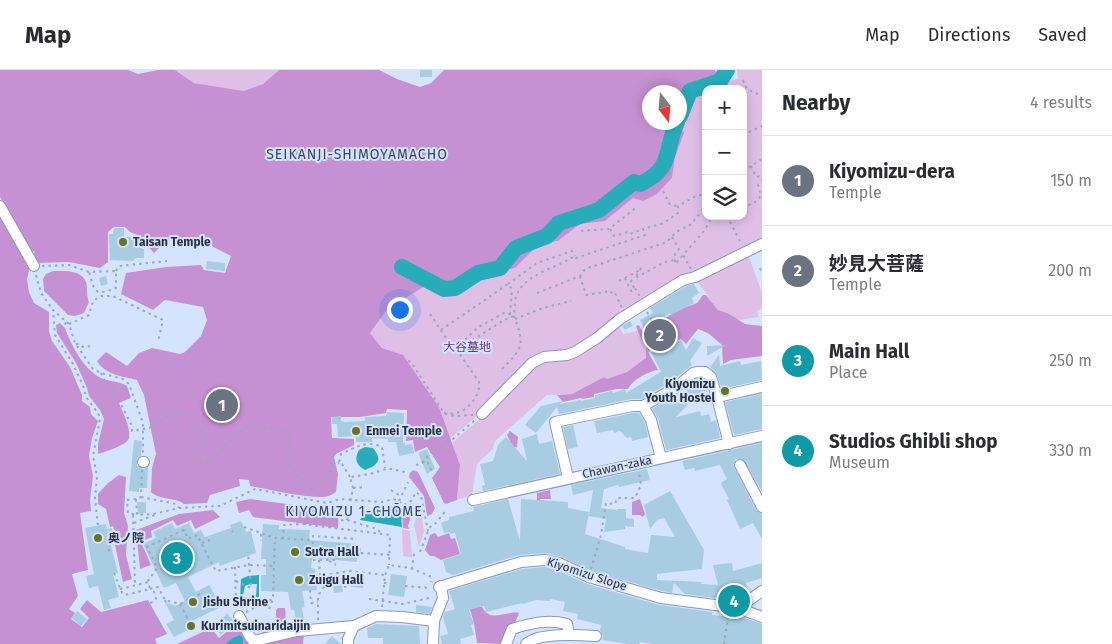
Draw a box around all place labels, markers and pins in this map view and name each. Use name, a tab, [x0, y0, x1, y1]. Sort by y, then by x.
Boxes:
place label: Taisan Temple	[133, 235, 211, 249]
marker: Taisan Temple	[117, 236, 129, 248]
pin: 2	[644, 316, 676, 354]
place label: Kiyomizu Youth Hostel	[644, 377, 715, 405]
marker: Kiyomizu Youth Hostel	[719, 385, 731, 397]
pin: 1	[206, 386, 238, 424]
place label: Enmei Temple	[366, 424, 442, 438]
marker: Enmei Temple	[350, 425, 362, 437]
place label: 奥ノ院	[108, 531, 144, 545]
marker: 奥ノ院	[92, 532, 104, 544]
pin: 3	[161, 539, 193, 577]
place label: Sutra Hall	[305, 545, 359, 559]
marker: Sutra Hall	[289, 546, 301, 558]
place label: Zuigu Hall	[309, 573, 364, 587]
marker: Zuigu Hall	[293, 574, 305, 586]
pin: 4	[718, 582, 750, 620]
place label: Jishu Shrine	[202, 595, 269, 609]
marker: Jishu Shrine	[187, 596, 199, 608]
place label: Kurimitsuinaridaijin	[201, 619, 310, 633]
marker: Kurimitsuinaridaijin	[185, 620, 197, 632]

